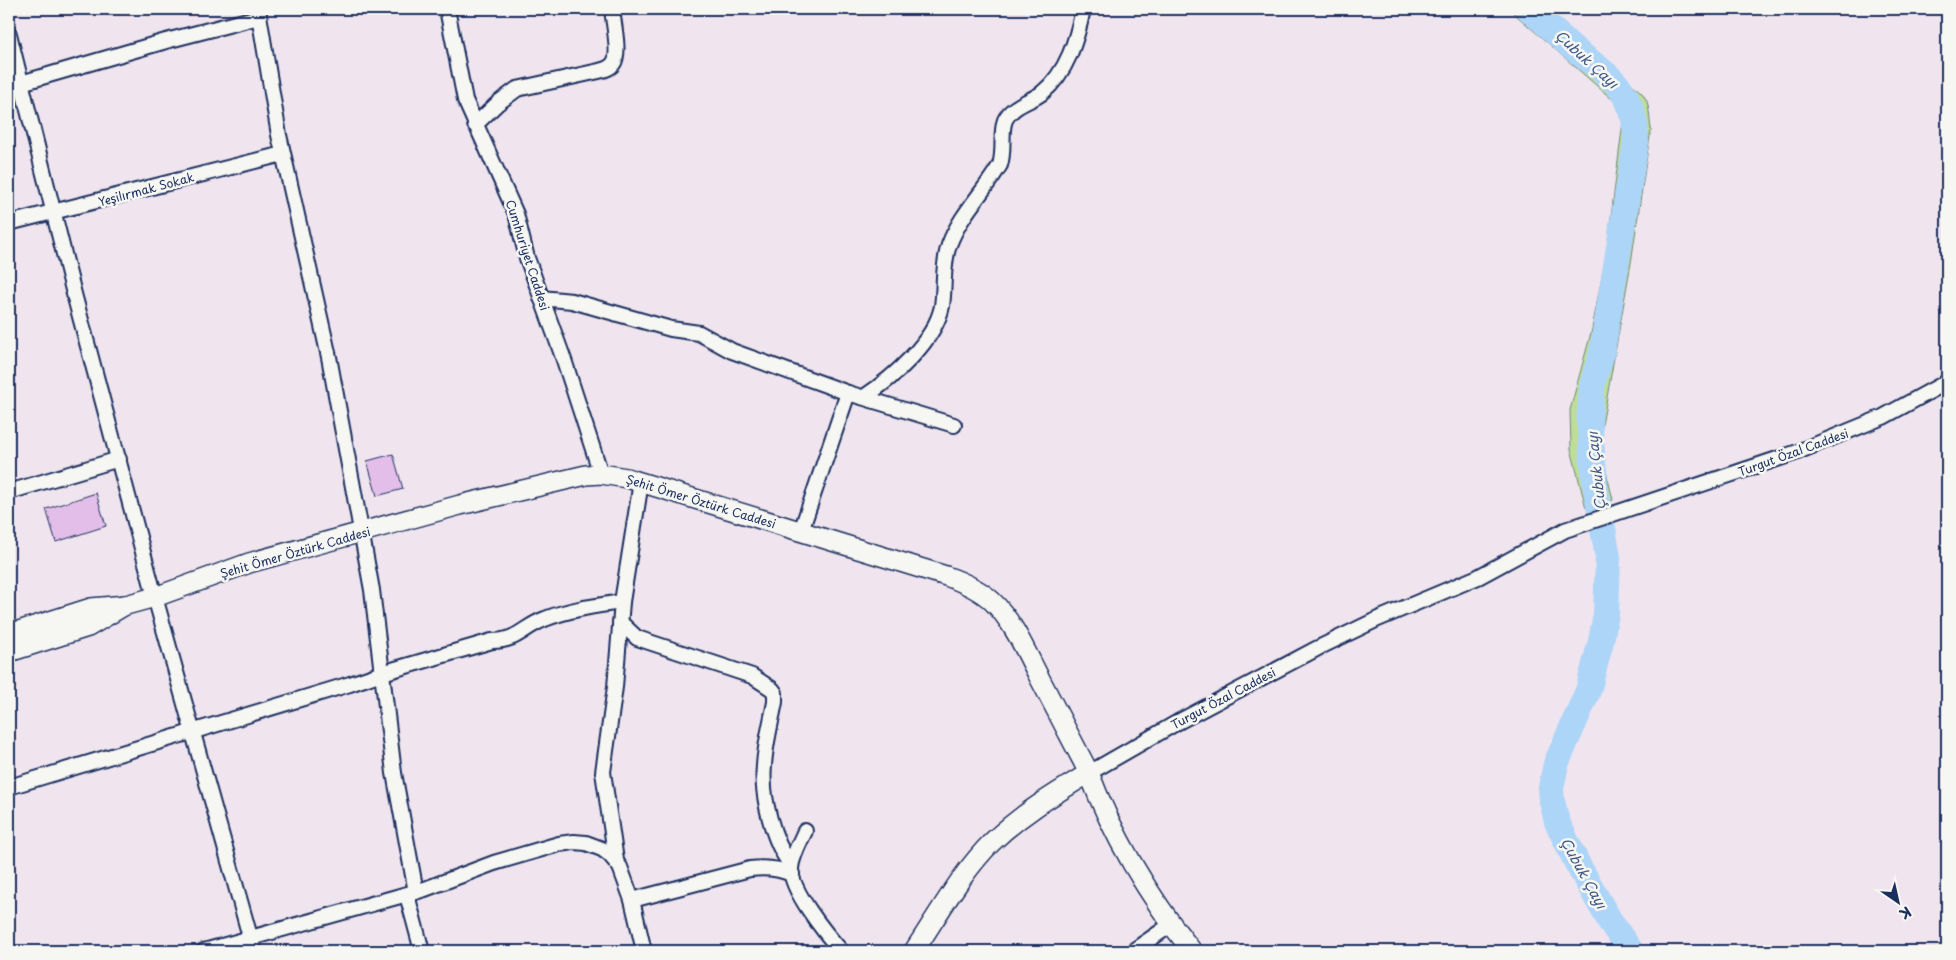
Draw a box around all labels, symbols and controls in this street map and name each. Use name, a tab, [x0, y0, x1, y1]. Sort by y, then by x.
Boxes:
water label: Çubuk Çayı	[1551, 25, 1624, 94]
street label: Yeşilırmak Sokak	[96, 168, 196, 210]
street label: Cumhuriyet Caddesi	[502, 197, 554, 313]
street label: Turgut Özal Caddesi	[1735, 424, 1851, 480]
water label: Çubuk Çayı	[1581, 430, 1611, 511]
street label: Şehit Ömer Öztürk Caddesi	[624, 470, 778, 532]
street label: Şehit Ömer Öztürk Caddesi	[218, 522, 372, 582]
street label: Turgut Özal Caddesi	[1167, 663, 1279, 733]
water label: Çubuk Çayı	[1556, 834, 1613, 913]
north arrow	[1874, 878, 1924, 928]
text: K	[1895, 902, 1916, 925]

